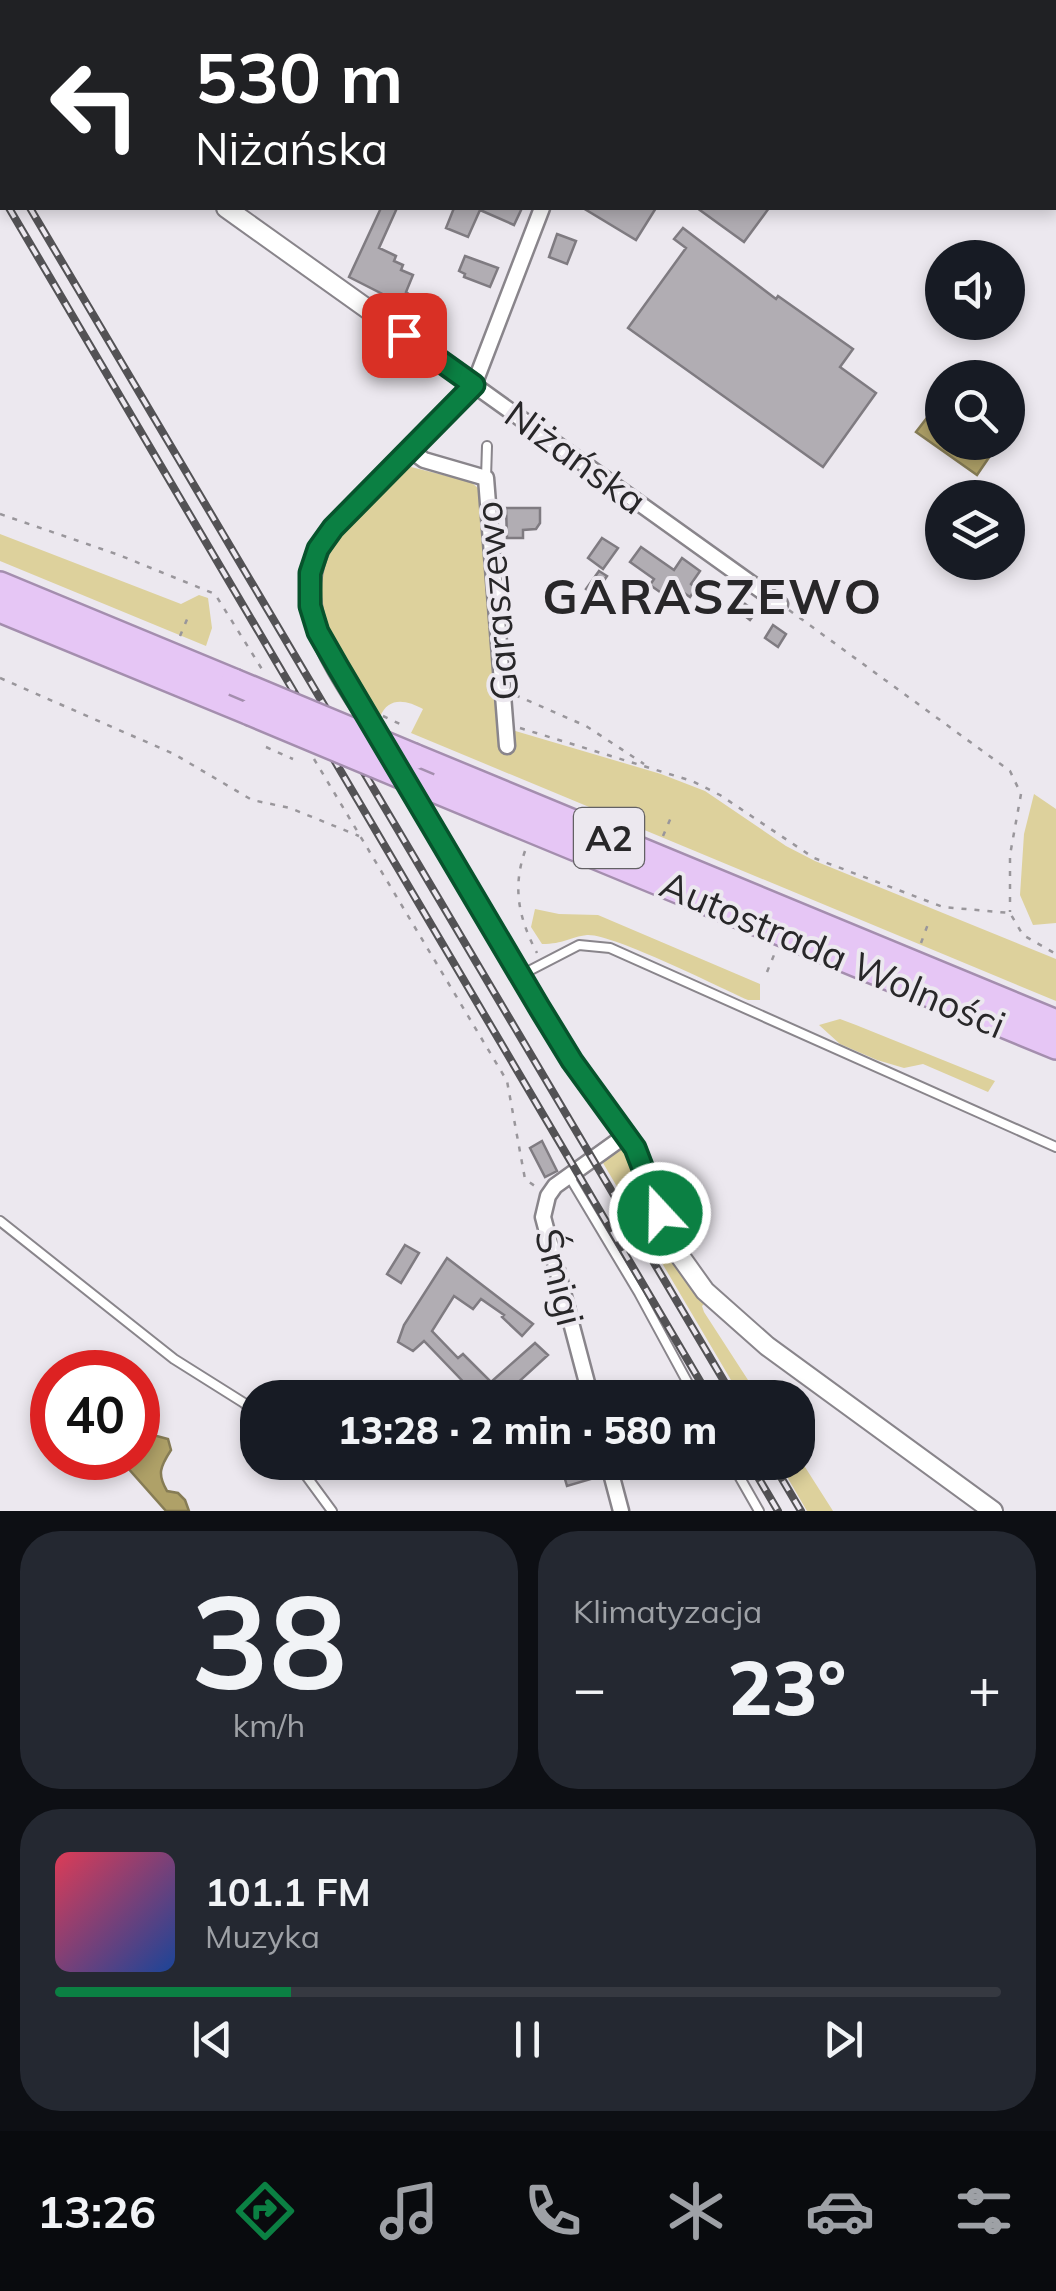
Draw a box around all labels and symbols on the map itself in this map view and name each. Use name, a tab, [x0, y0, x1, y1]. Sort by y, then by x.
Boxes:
pin	[362, 293, 447, 378]
street label: Niżańska	[496, 390, 656, 524]
street label: Garaszewo	[463, 499, 529, 703]
district label: GARASZEWO	[542, 566, 884, 626]
road number: A2	[574, 808, 644, 868]
street label: Autostrada Wolności	[653, 860, 1013, 1048]
position arrow	[608, 1161, 712, 1265]
street label: Śmigi	[525, 1224, 595, 1330]
speed limit sign: 40	[30, 1350, 160, 1480]

